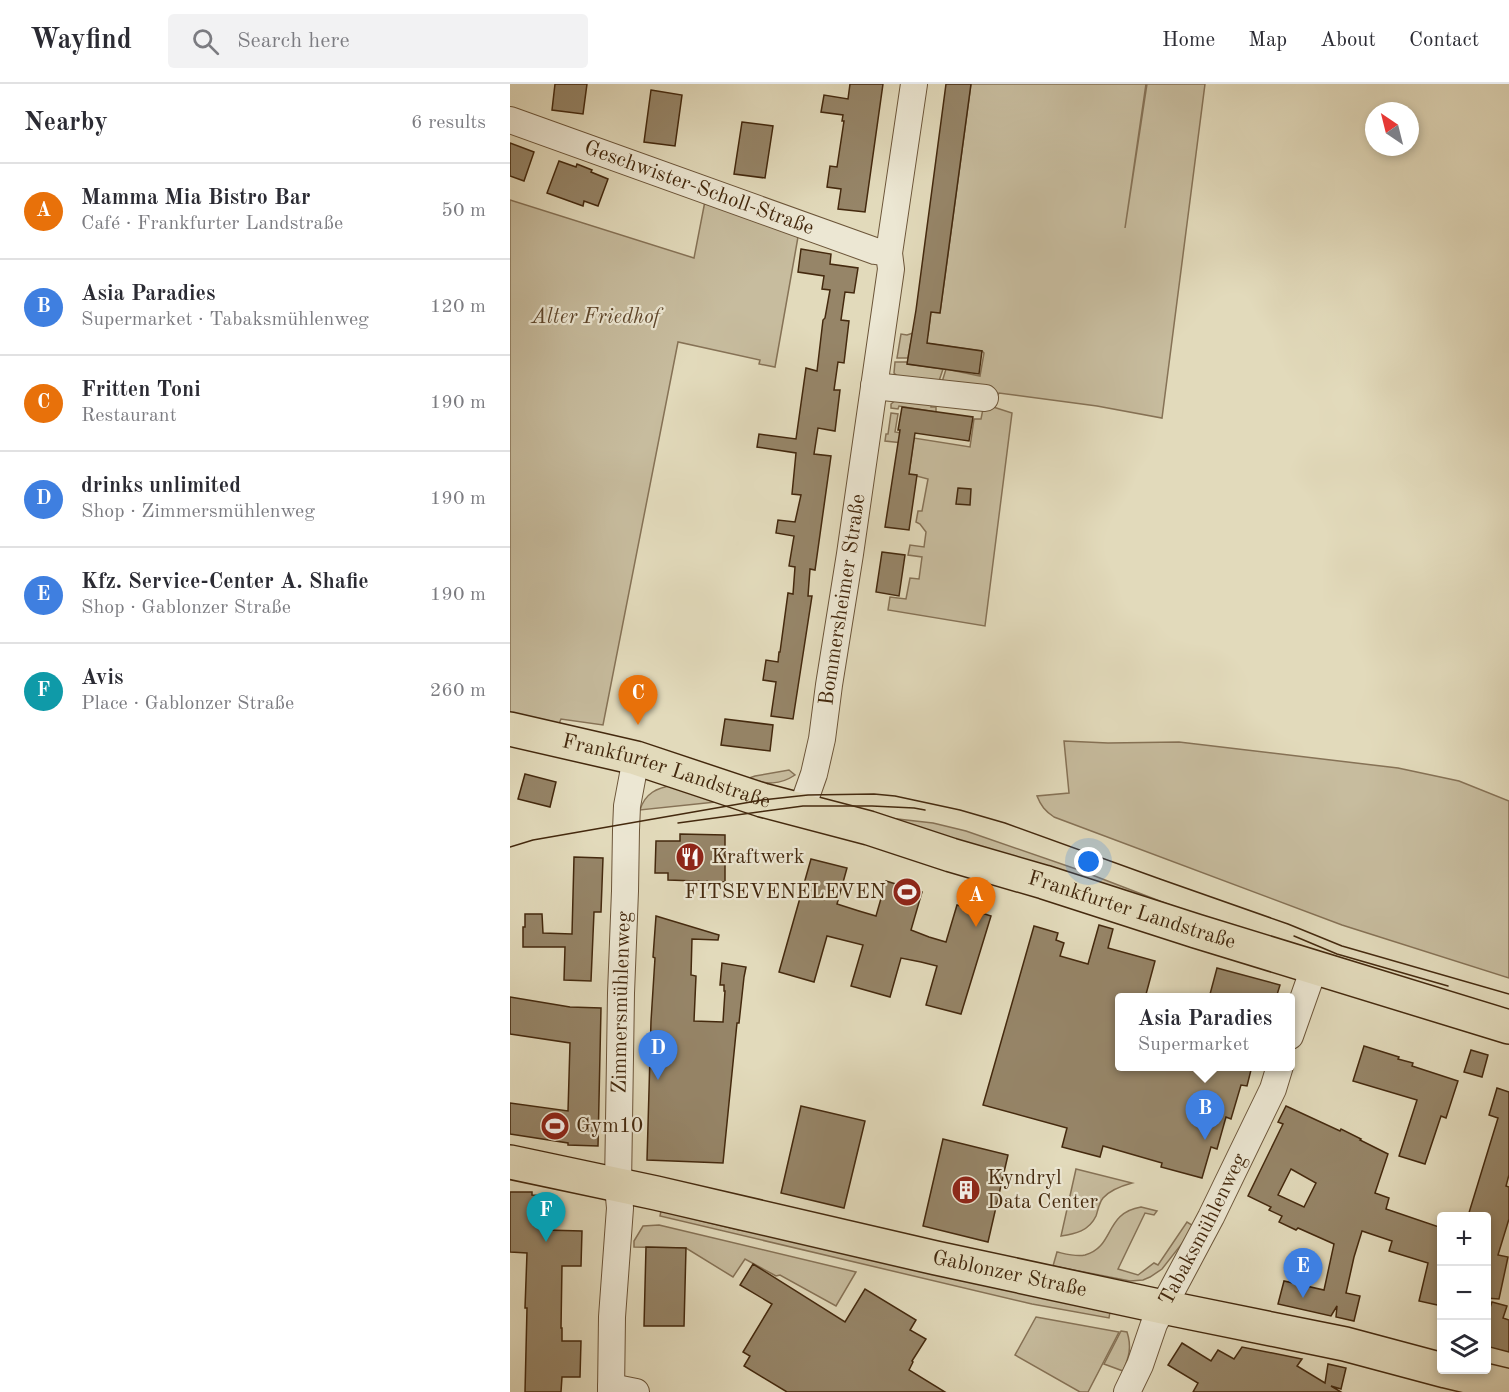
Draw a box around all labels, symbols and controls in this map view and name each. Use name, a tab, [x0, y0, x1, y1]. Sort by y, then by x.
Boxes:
search box	[168, 14, 588, 68]
icon: search	[189, 25, 222, 58]
text: Wayfind	[30, 27, 132, 55]
text: Search here	[237, 30, 350, 52]
text: Home	[1162, 30, 1215, 51]
text: Map	[1248, 30, 1287, 51]
text: About	[1320, 30, 1376, 51]
text: Contact	[1409, 30, 1479, 51]
north arrow	[1365, 102, 1419, 156]
text: Nearby	[24, 110, 108, 136]
text: 6 results	[411, 113, 486, 133]
street label: Geschwister-Scholl-Straße	[582, 137, 817, 239]
text: Mamma Mia Bistro Bar	[81, 187, 310, 209]
text: A	[36, 201, 51, 221]
text: 50 m	[441, 201, 486, 221]
text: Café · Frankfurter Landstraße	[81, 214, 343, 234]
text: Asia Paradies	[81, 283, 215, 305]
text: B	[36, 297, 51, 317]
text: 120 m	[430, 297, 486, 317]
park label: Alter Friedhof	[531, 307, 664, 328]
text: Supermarket · Tabaksmühlenweg	[81, 310, 369, 330]
text: Fritten Toni	[81, 379, 201, 401]
text: C	[37, 393, 50, 413]
text: 190 m	[430, 393, 486, 413]
text: Restaurant	[81, 406, 177, 426]
text: drinks unlimited	[81, 475, 241, 497]
text: D	[36, 489, 51, 509]
text: 190 m	[430, 489, 486, 509]
street label: Bommersheimer Straße	[816, 493, 869, 706]
text: Shop · Zimmersmühlenweg	[81, 502, 315, 522]
text: Kfz. Service-Center A. Shafie	[81, 571, 369, 593]
text: E	[37, 585, 50, 605]
text: 190 m	[430, 585, 486, 605]
text: Shop · Gablonzer Straße	[81, 598, 291, 618]
text: Avis	[81, 667, 123, 689]
pin: C	[618, 676, 658, 725]
text: F	[37, 681, 50, 701]
text: 260 m	[430, 681, 486, 701]
text: Place · Gablonzer Straße	[81, 694, 294, 714]
street label: Frankfurter Landstraße	[560, 731, 773, 812]
restaurant icon: Kraftwerk	[674, 841, 706, 873]
place label: Kraftwerk	[711, 847, 805, 868]
your location	[1074, 847, 1103, 876]
street label: Frankfurter Landstraße	[1025, 867, 1238, 953]
sports icon: FITSEVENELEVEN	[891, 876, 923, 908]
pin: A	[956, 878, 996, 927]
place label: FITSEVENELEVEN	[684, 882, 886, 903]
street label: Zimmersmühlenweg	[609, 910, 635, 1094]
popup	[1115, 993, 1295, 1071]
text: Asia Paradies	[1138, 1008, 1272, 1030]
pin: D	[638, 1030, 678, 1080]
text: Supermarket	[1138, 1035, 1249, 1055]
pin: B	[1186, 1090, 1224, 1140]
sports icon: Gym10	[539, 1110, 571, 1142]
place label: Gym10	[576, 1116, 643, 1137]
street label: Tabaksmühlenweg	[1155, 1149, 1251, 1309]
place label: Kyndryl Data Center	[987, 1168, 1098, 1213]
building icon: Kyndryl Data Center	[950, 1174, 982, 1206]
pin: F	[526, 1192, 566, 1242]
map controls	[1437, 1212, 1491, 1374]
button: +	[1437, 1212, 1491, 1266]
street label: Gablonzer Straße	[931, 1247, 1089, 1301]
pin: E	[1284, 1248, 1322, 1298]
button: −	[1437, 1266, 1491, 1320]
button: layers	[1437, 1320, 1491, 1374]

